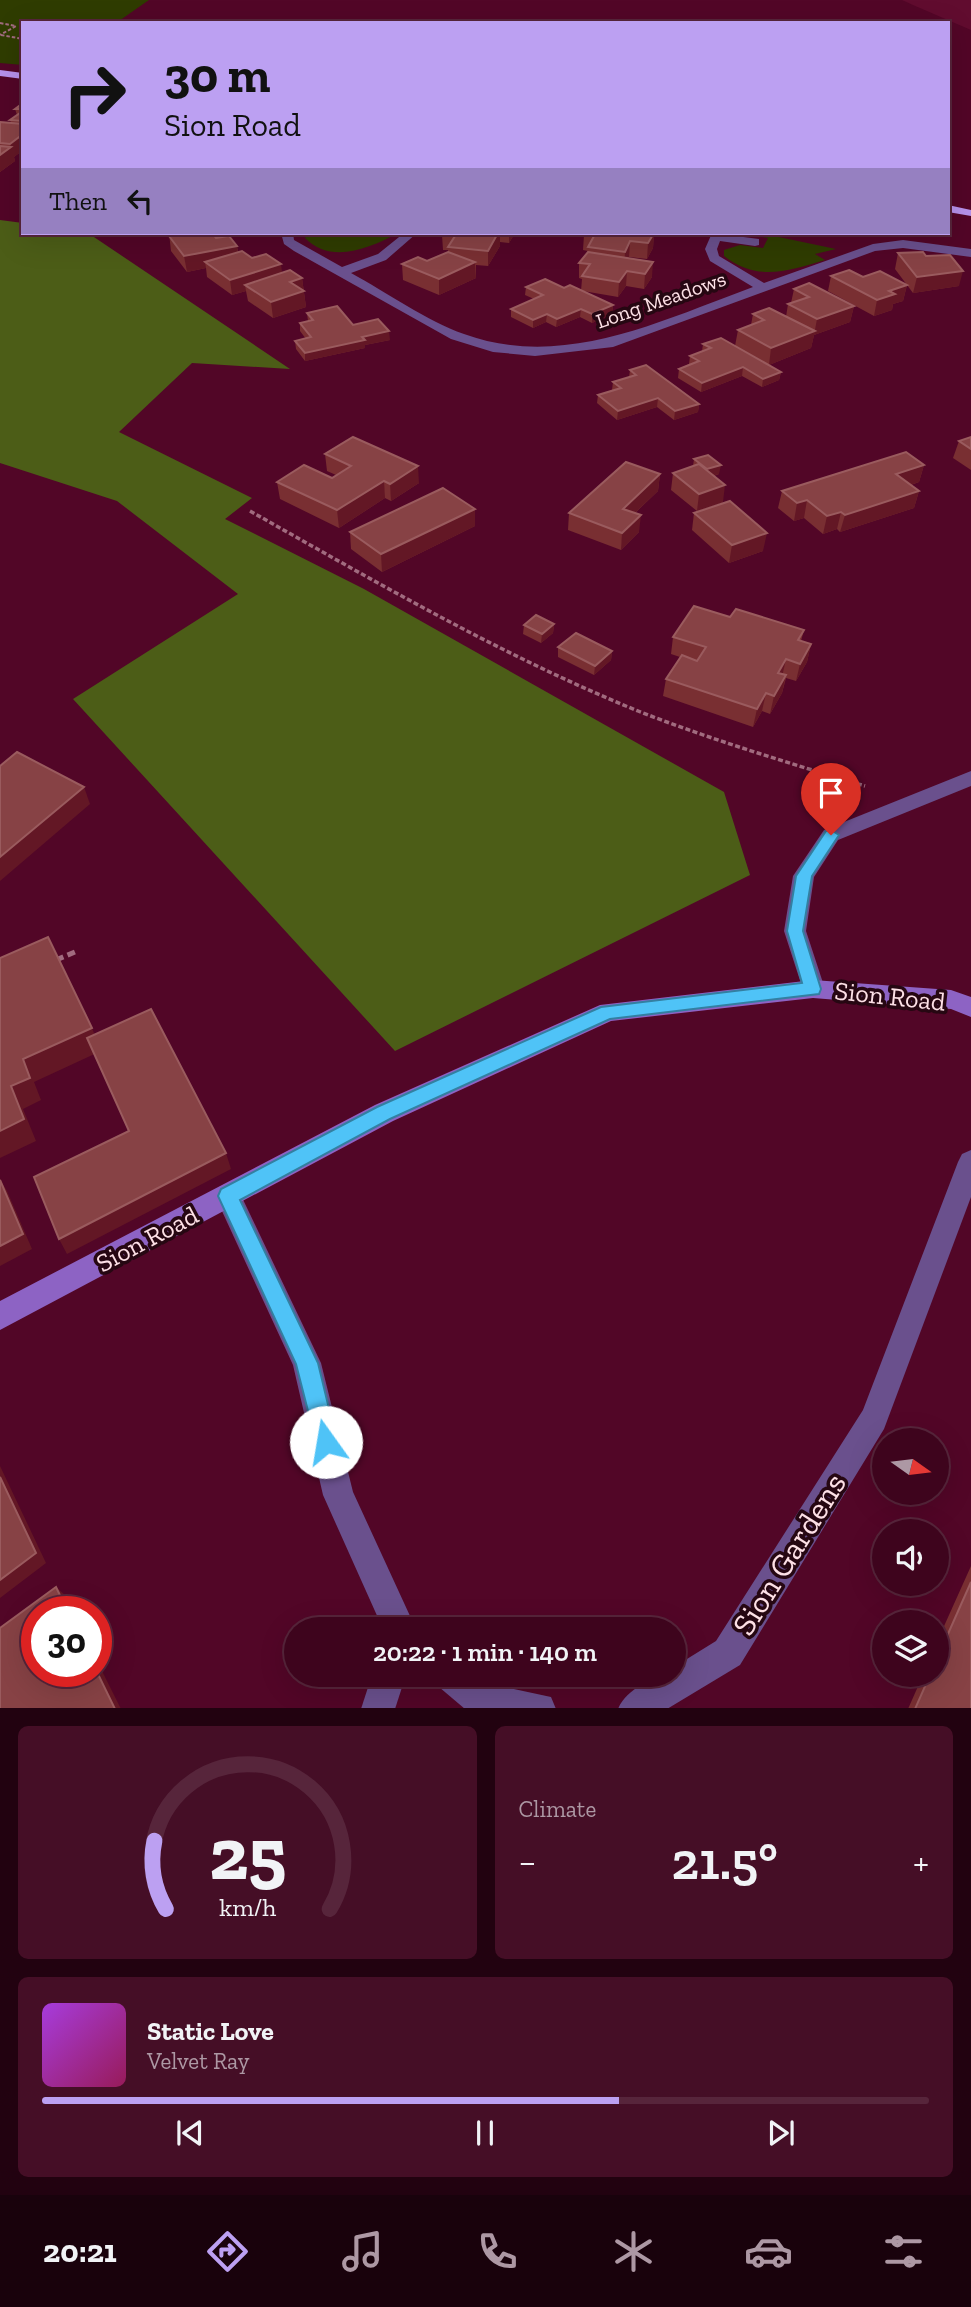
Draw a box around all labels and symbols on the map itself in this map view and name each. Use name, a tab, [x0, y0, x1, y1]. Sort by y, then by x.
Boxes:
street label: Long Meadows	[593, 266, 729, 333]
pin	[801, 763, 861, 835]
street label: Sion Road	[833, 974, 947, 1018]
street label: Sion Road	[90, 1199, 204, 1279]
position arrow	[289, 1405, 363, 1479]
north arrow	[872, 1428, 948, 1505]
street label: Sion Gardens	[724, 1466, 854, 1642]
speed limit sign: 30	[21, 1596, 112, 1687]

